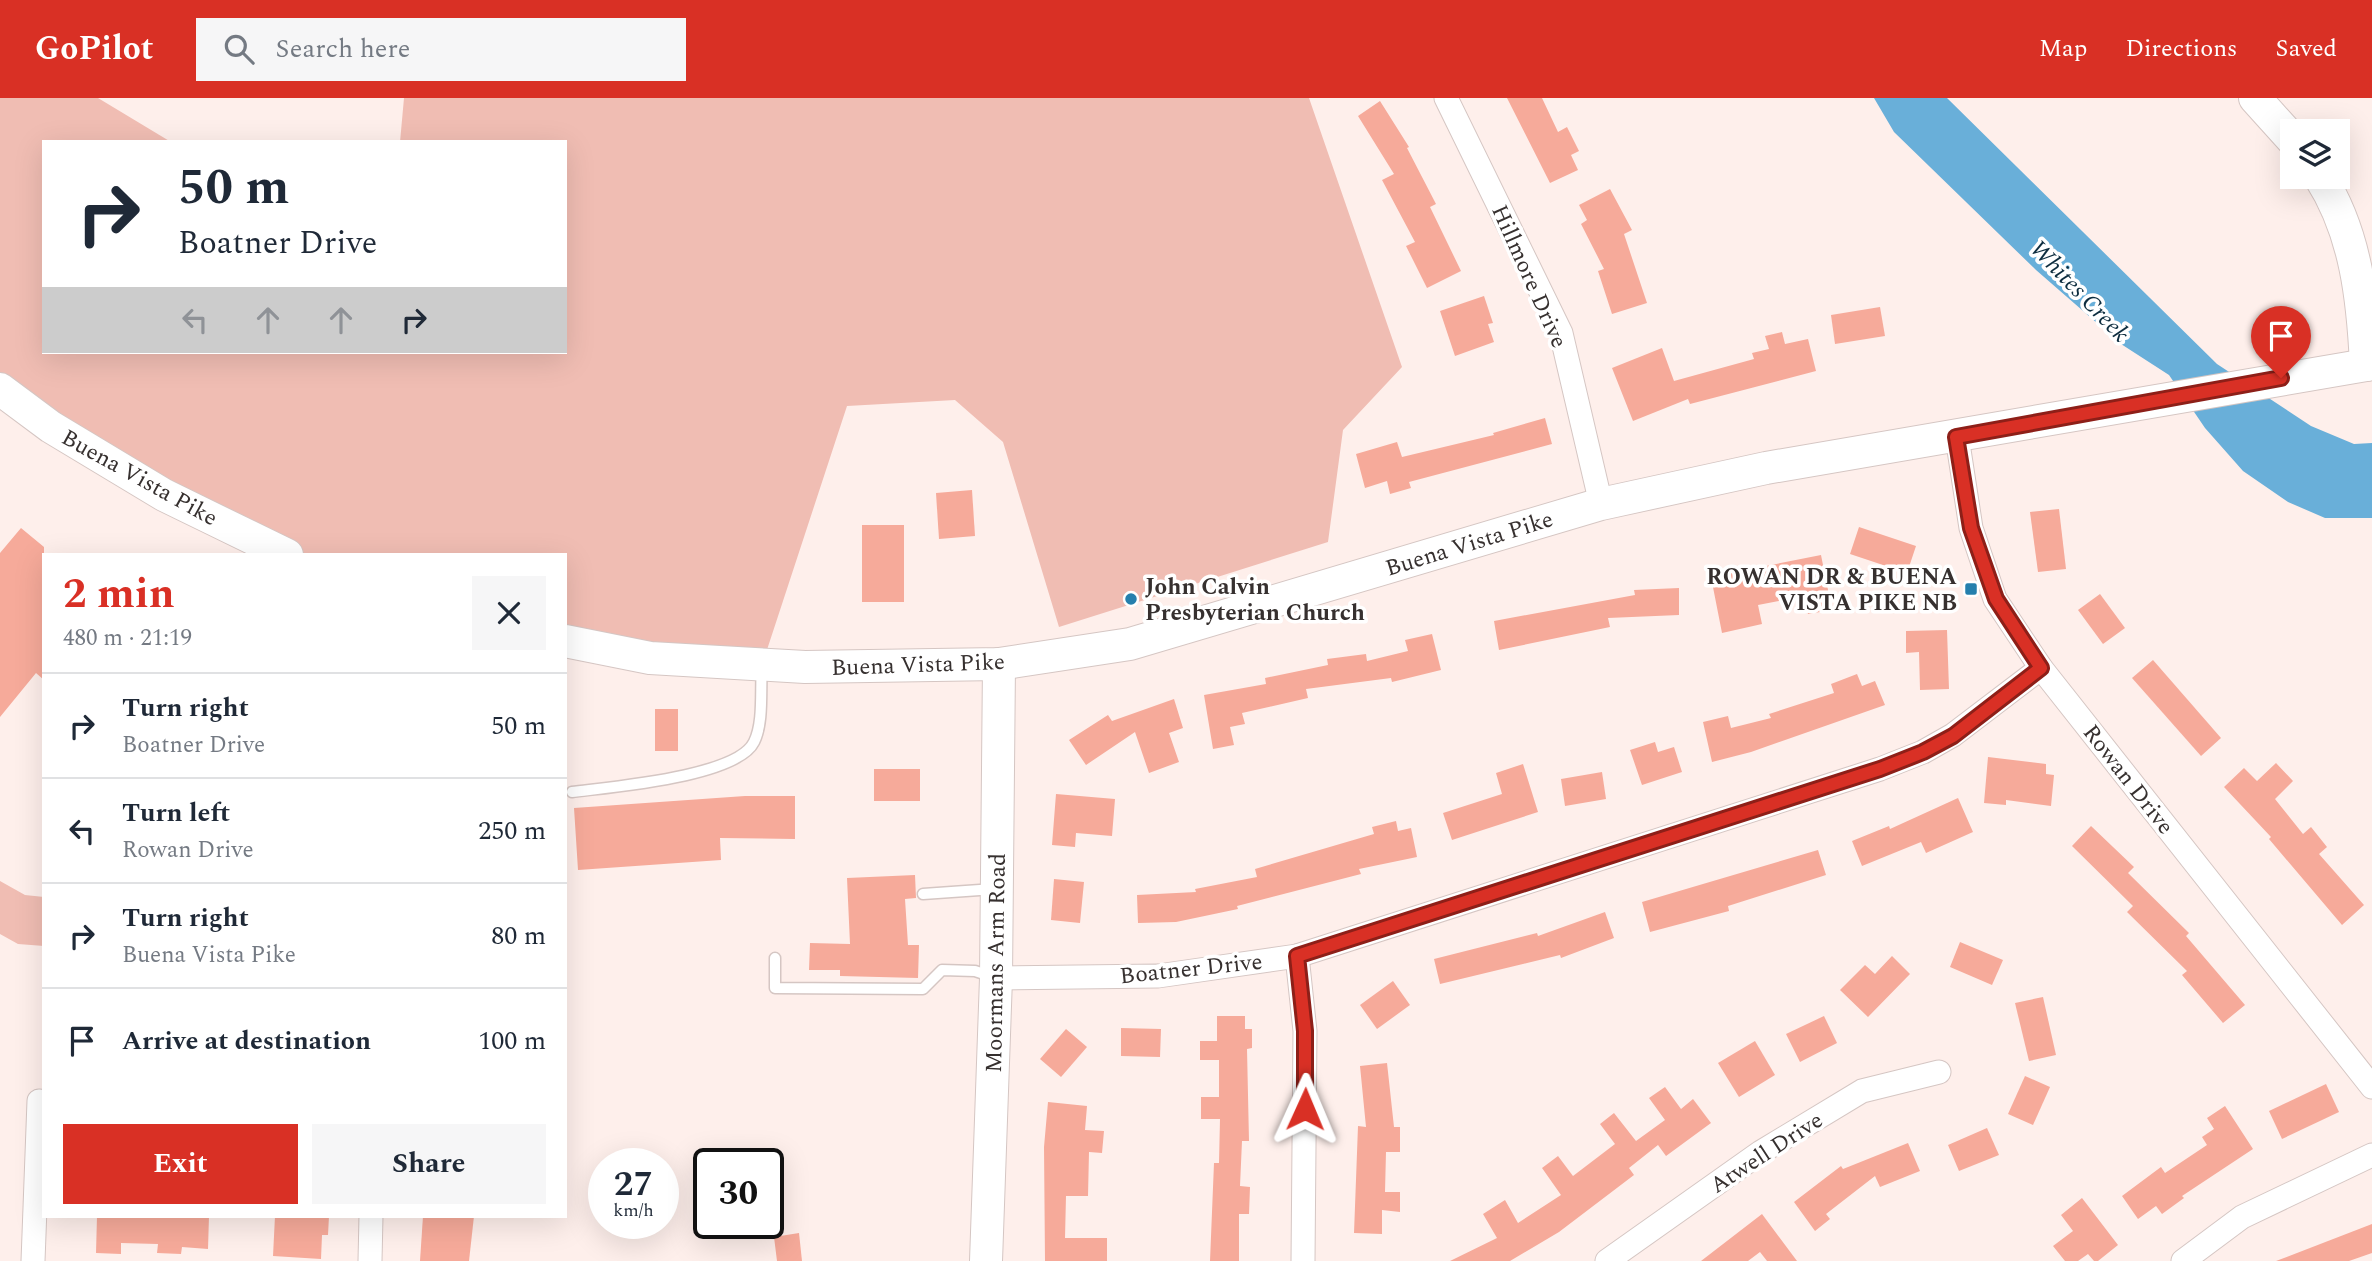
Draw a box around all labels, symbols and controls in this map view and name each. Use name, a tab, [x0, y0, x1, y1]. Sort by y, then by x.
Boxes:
search box	[196, 18, 686, 81]
text: GoPilot	[35, 24, 154, 74]
text: Search here	[276, 29, 410, 69]
icon: search	[220, 30, 258, 68]
text: Map	[2039, 31, 2087, 67]
text: Directions	[2125, 31, 2237, 67]
text: Saved	[2275, 31, 2337, 67]
map controls	[2280, 119, 2350, 189]
button: layers	[2280, 119, 2350, 189]
text: 50 m	[178, 151, 289, 226]
icon: right	[63, 168, 154, 259]
street label: Hillmore Drive	[1481, 199, 1576, 354]
text: Boatner Drive	[178, 219, 377, 268]
water label: Whites Creek	[2021, 232, 2138, 351]
icon: left	[176, 301, 214, 339]
icon: ahead	[249, 301, 287, 339]
icon: ahead	[322, 301, 360, 339]
icon: right	[395, 301, 433, 339]
pin	[2251, 306, 2311, 378]
icon: arrive	[2262, 317, 2300, 355]
street label: Buena Vista Pike	[55, 421, 224, 536]
street label: Buena Vista Pike	[1381, 502, 1558, 587]
place label: ROWAN DR & BUENA VISTA PIKE NB	[1706, 560, 1957, 621]
text: 2 min	[63, 563, 175, 626]
place label: John Calvin Presbyterian Church	[1145, 570, 1365, 631]
button: close	[472, 576, 546, 650]
marker: ROWAN DR & BUENA VISTA PIKE NB	[1963, 581, 1979, 597]
marker: John Calvin Presbyterian Church	[1123, 591, 1139, 607]
text: 480 m · 21:19	[63, 621, 192, 656]
street label: Buena Vista Pike	[831, 645, 1006, 686]
text: Turn right	[122, 688, 249, 728]
text: 50 m	[491, 706, 546, 746]
icon: right	[63, 707, 101, 745]
street label: Rowan Drive	[2073, 717, 2182, 843]
text: Boatner Drive	[122, 728, 265, 763]
text: Turn left	[122, 793, 230, 833]
text: 250 m	[478, 811, 546, 851]
icon: left	[63, 812, 101, 850]
text: Rowan Drive	[122, 833, 254, 868]
street label: Moormans Arm Road	[977, 853, 1016, 1073]
text: Turn right	[122, 898, 249, 938]
text: 80 m	[491, 916, 546, 956]
icon: right	[63, 917, 101, 955]
text: Buena Vista Pike	[122, 938, 296, 973]
street label: Boatner Drive	[1118, 945, 1264, 994]
text: Arrive at destination	[122, 1021, 371, 1061]
text: 100 m	[478, 1021, 546, 1061]
icon: arrive	[63, 1022, 101, 1060]
position arrow	[1268, 1072, 1342, 1146]
street label: Atwell Drive	[1703, 1104, 1830, 1203]
button: Exit	[63, 1124, 298, 1204]
button: Share	[312, 1124, 546, 1204]
speed limit sign: 30	[693, 1148, 784, 1239]
text: 27	[614, 1158, 653, 1211]
text: km/h	[613, 1197, 654, 1224]

